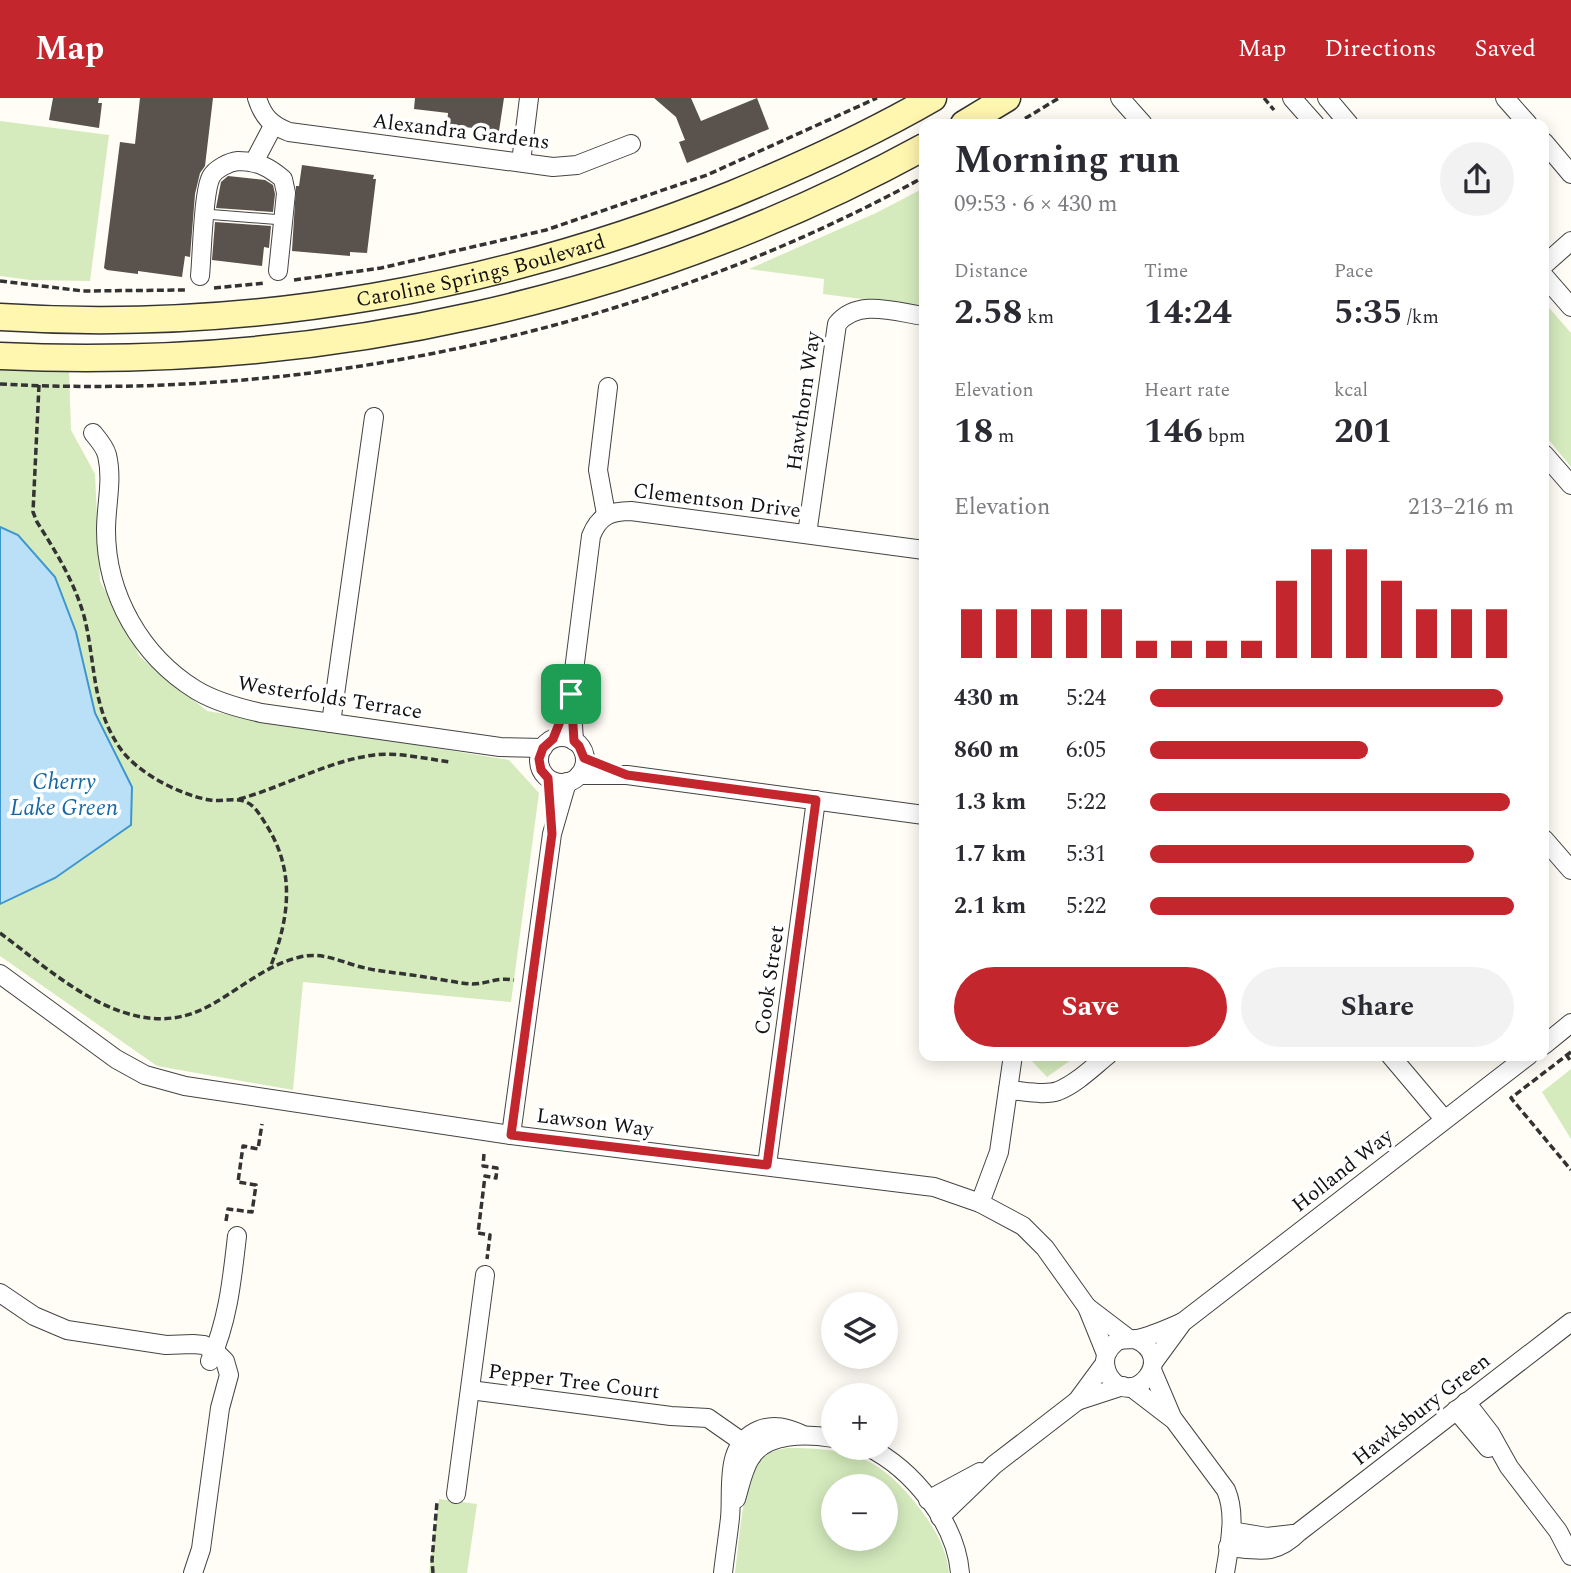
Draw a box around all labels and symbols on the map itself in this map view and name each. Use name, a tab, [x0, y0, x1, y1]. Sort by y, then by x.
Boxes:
street label: Alexandra Gardens	[370, 105, 551, 159]
street label: Caroline Springs Boulevard	[354, 226, 609, 316]
street label: Hawthorn Way	[778, 329, 830, 473]
street label: Clementson Drive	[631, 475, 803, 527]
pin	[541, 664, 601, 724]
street label: Westerfolds Terrace	[235, 668, 425, 728]
water label: Cherry Lake Green	[10, 765, 118, 826]
street label: Cook Street	[746, 923, 793, 1037]
street label: Lawson Way	[535, 1100, 656, 1146]
street label: Holland Way	[1285, 1120, 1401, 1221]
street label: Hawksbury Green	[1346, 1346, 1497, 1474]
street label: Pepper Tree Court	[486, 1356, 661, 1408]

